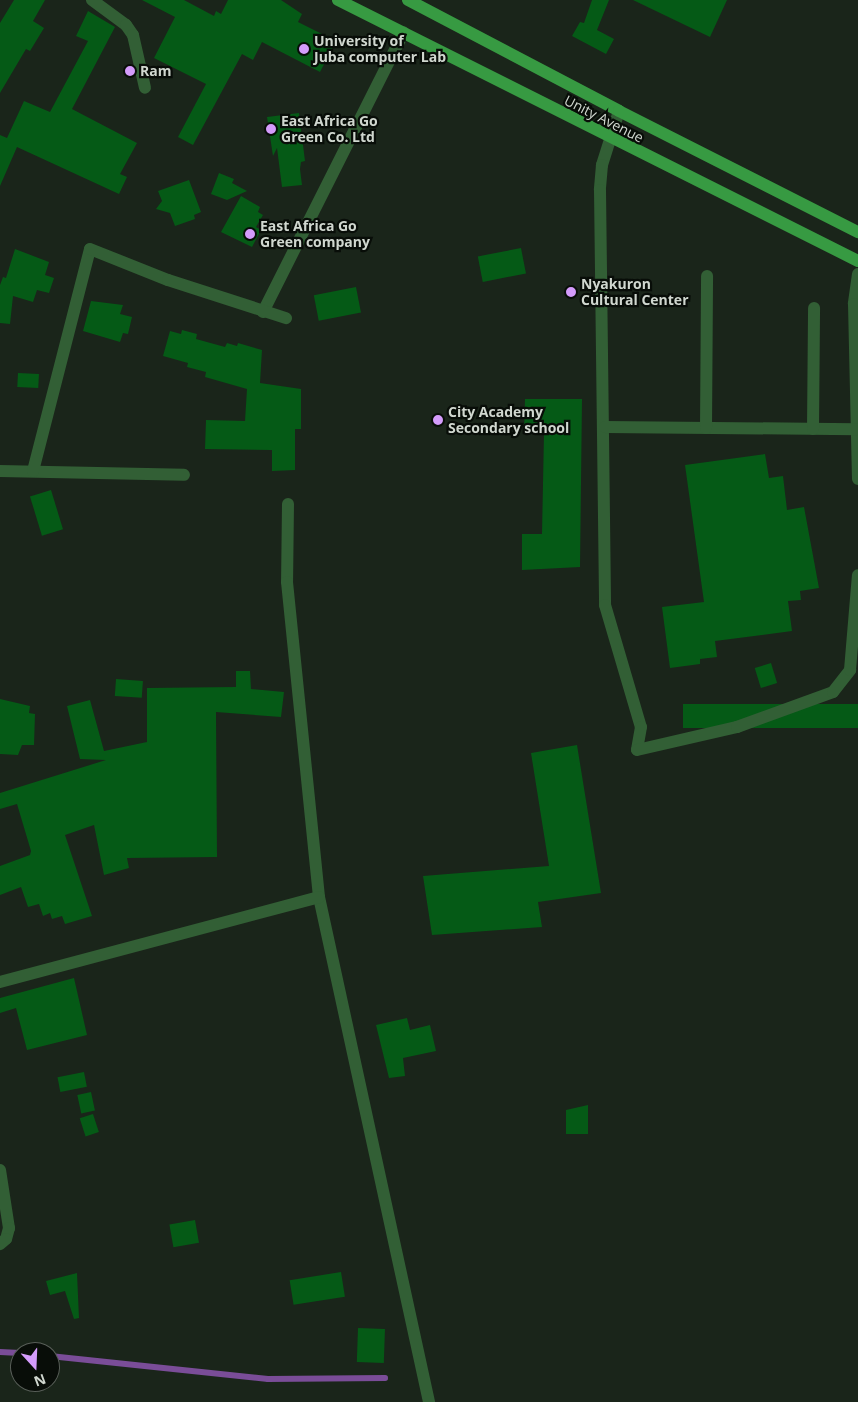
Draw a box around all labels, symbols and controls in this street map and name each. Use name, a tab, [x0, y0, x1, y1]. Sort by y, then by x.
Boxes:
place label: University of Juba computer Lab	[314, 33, 446, 65]
marker: University of Juba computer Lab	[298, 43, 310, 55]
place label: Ram	[140, 63, 171, 79]
marker: Ram	[124, 65, 136, 77]
street label: Unity Avenue	[562, 92, 646, 146]
place label: East Africa Go Green Co. Ltd	[281, 113, 378, 146]
marker: East Africa Go Green Co. Ltd	[265, 123, 277, 135]
place label: East Africa Go Green company	[260, 218, 370, 250]
marker: East Africa Go Green company	[244, 228, 256, 240]
place label: Nyakuron Cultural Center	[581, 276, 688, 308]
marker: Nyakuron Cultural Center	[565, 286, 577, 298]
place label: City Academy Secondary school	[448, 404, 569, 437]
marker: City Academy Secondary school	[432, 414, 444, 426]
north arrow	[10, 1342, 60, 1392]
text: N	[31, 1370, 49, 1391]

